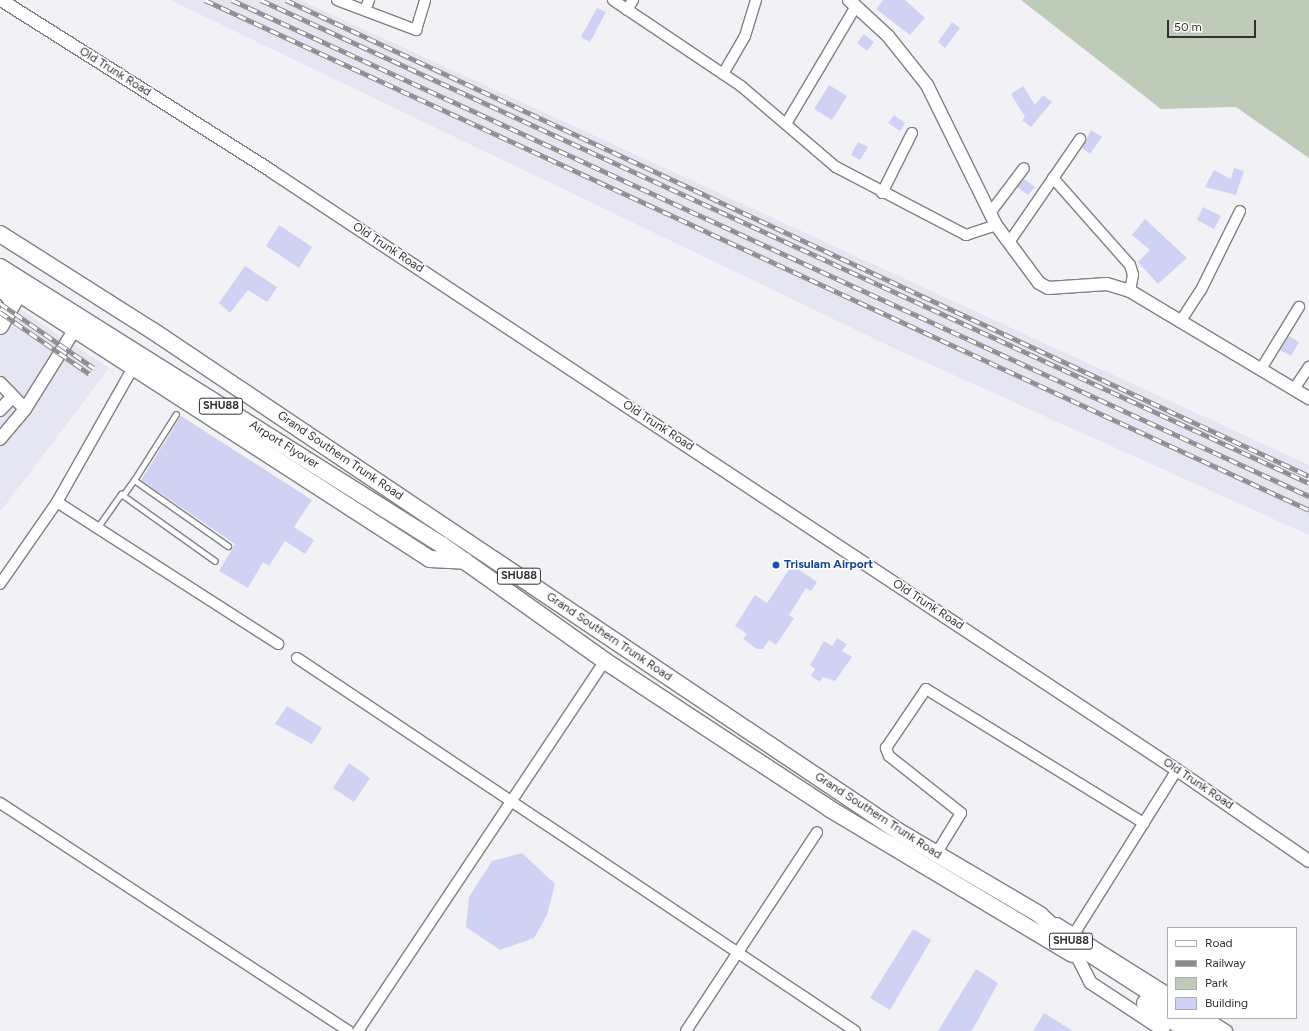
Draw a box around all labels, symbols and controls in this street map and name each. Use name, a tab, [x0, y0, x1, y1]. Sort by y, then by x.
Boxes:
scale bar	[1169, 12, 1258, 38]
text: 50 m	[1174, 20, 1202, 34]
street label: Old Trunk Road	[76, 44, 154, 100]
street label: Old Trunk Road	[350, 220, 426, 276]
road number: SHU88	[198, 397, 244, 415]
street label: Old Trunk Road	[620, 398, 696, 454]
street label: Grand Southern Trunk Road	[274, 409, 406, 503]
street label: Airport Flyover	[247, 418, 321, 472]
place label: Trisulam Airport	[784, 558, 873, 572]
marker: Trisulam Airport	[771, 560, 781, 570]
road number: SHU88	[496, 567, 542, 585]
street label: Old Trunk Road	[890, 577, 966, 633]
street label: Grand Southern Trunk Road	[543, 590, 675, 684]
street label: Old Trunk Road	[1160, 755, 1236, 813]
street label: Grand Southern Trunk Road	[812, 770, 944, 862]
legend	[1167, 927, 1297, 1019]
road number: SHU88	[1048, 932, 1094, 950]
text: Road	[1205, 936, 1233, 950]
text: Railway	[1205, 956, 1246, 970]
text: Park	[1205, 976, 1228, 990]
text: Building	[1205, 996, 1248, 1010]

